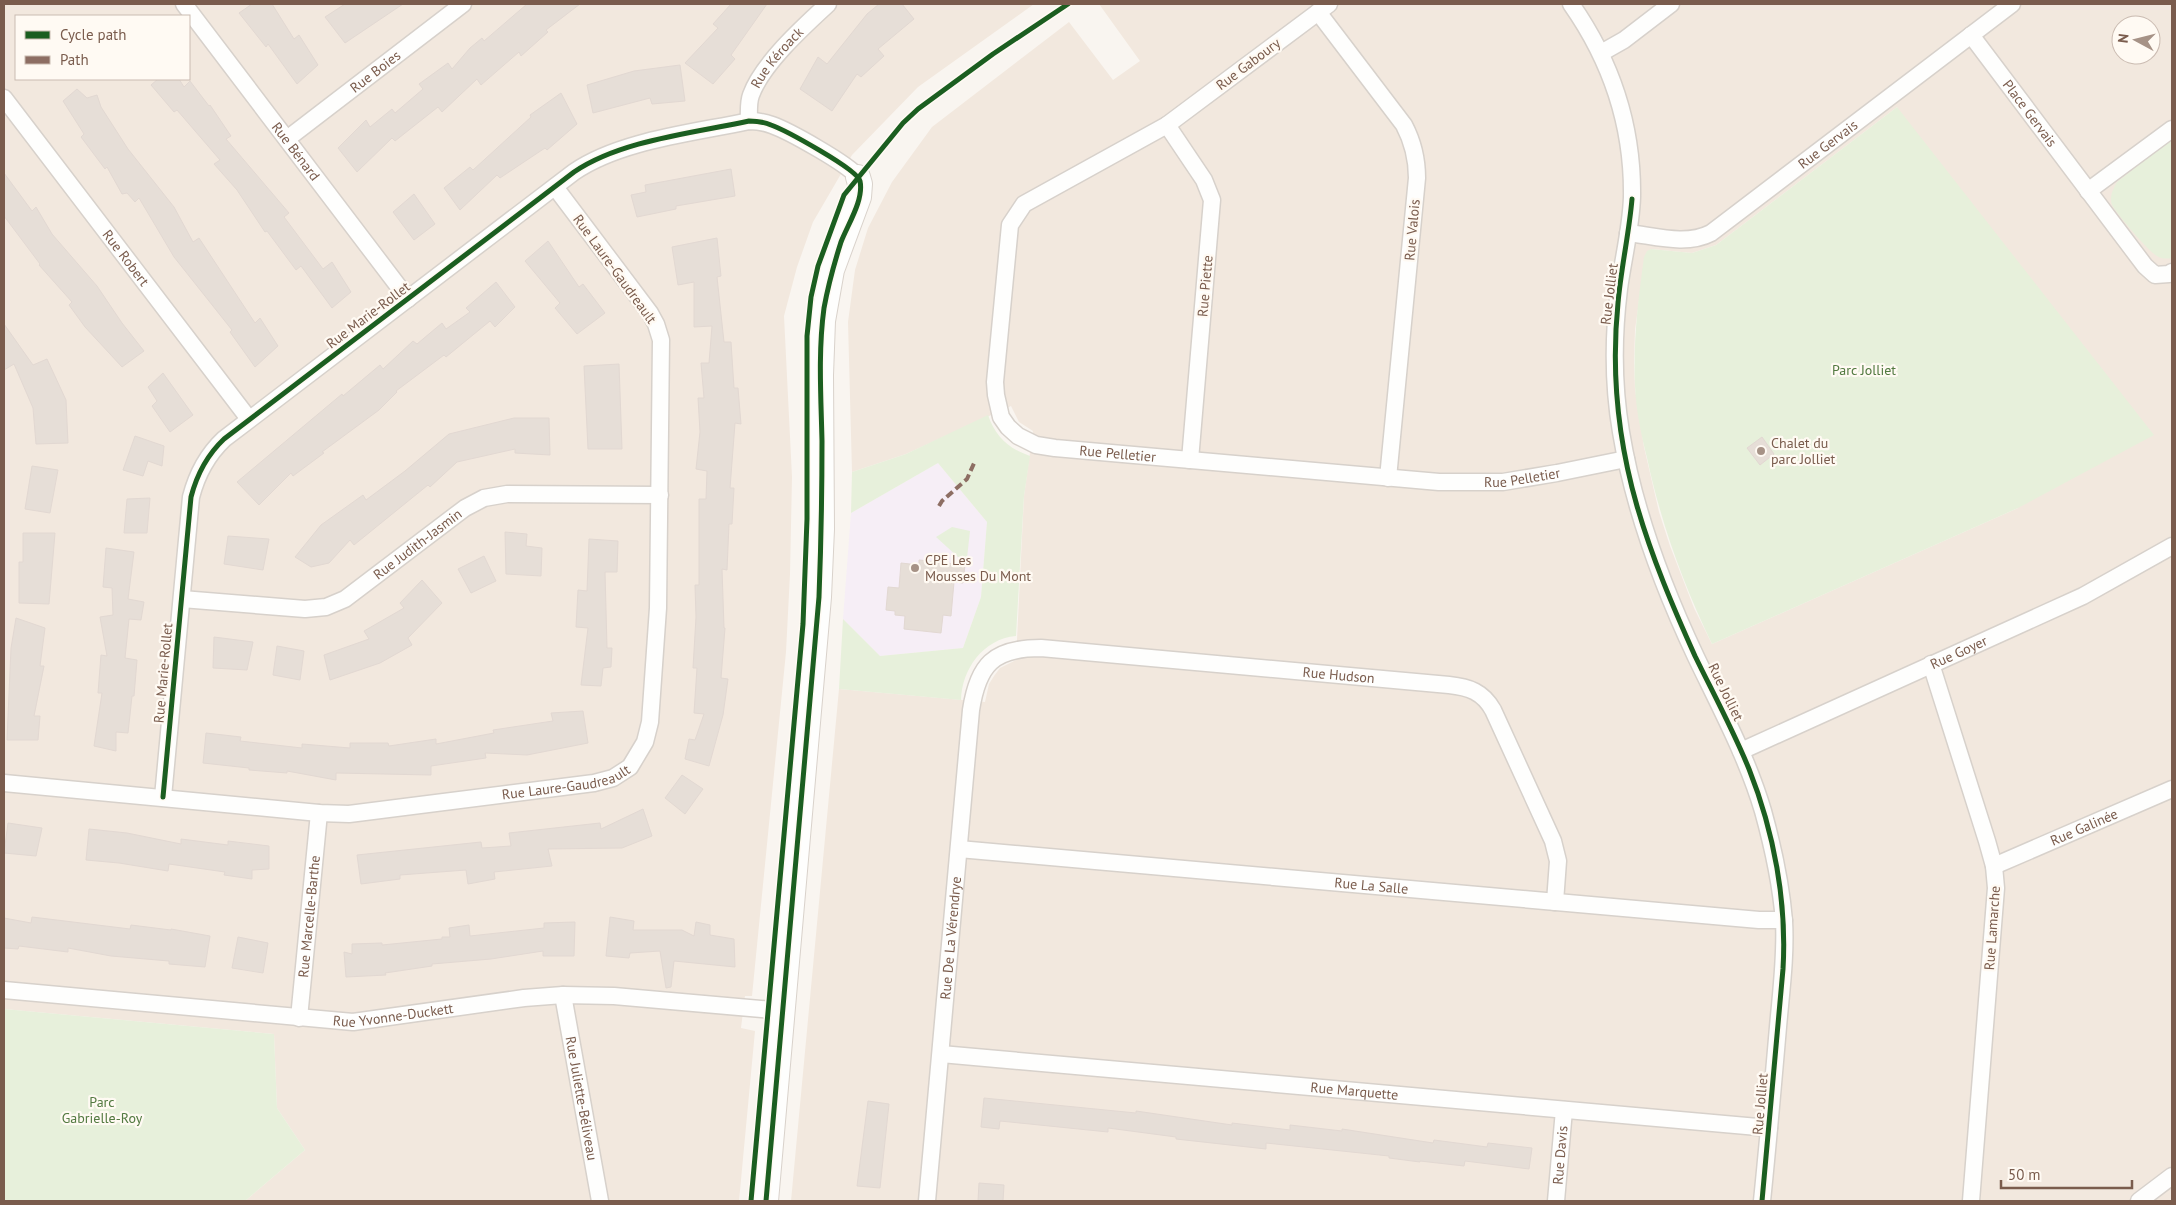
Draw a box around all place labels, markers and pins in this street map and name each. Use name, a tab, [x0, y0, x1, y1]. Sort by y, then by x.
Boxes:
place label: Chalet du parc Jolliet	[1771, 434, 1836, 468]
marker: Chalet du parc Jolliet	[1755, 445, 1767, 457]
place label: CPE Les Mousses Du Mont	[925, 551, 1031, 585]
marker: CPE Les Mousses Du Mont	[909, 562, 921, 574]

